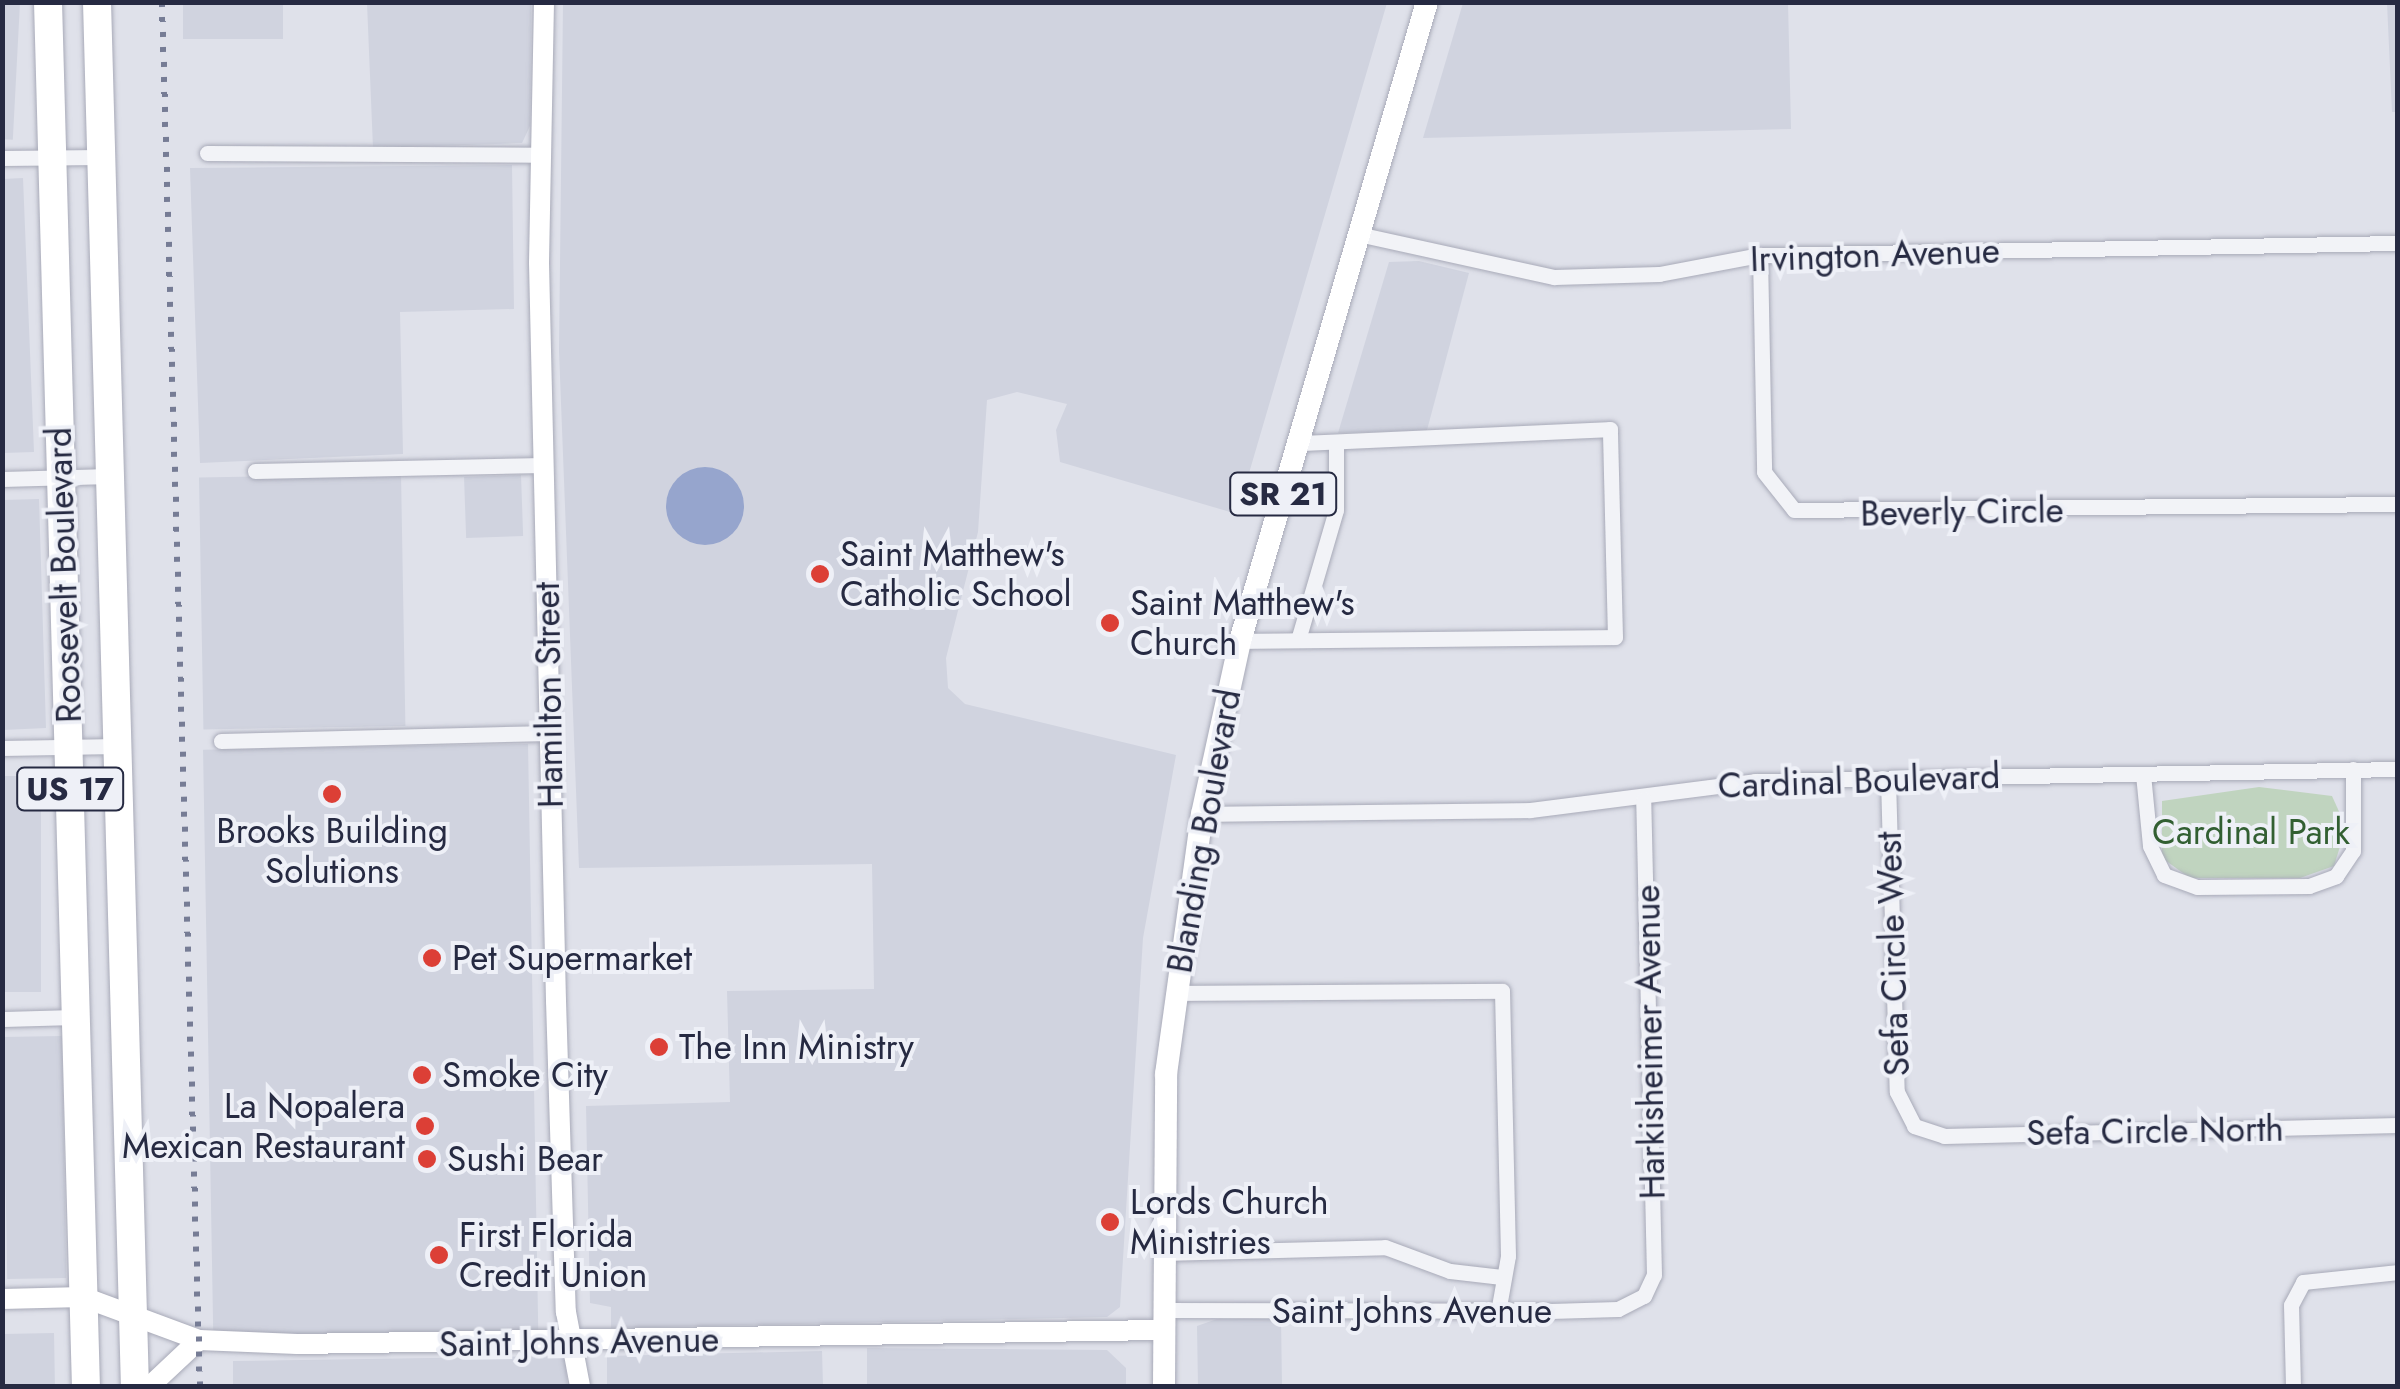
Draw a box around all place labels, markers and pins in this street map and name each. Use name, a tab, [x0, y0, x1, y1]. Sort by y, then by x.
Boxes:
place label: Saint Matthew's Catholic School	[840, 533, 1072, 615]
marker: Saint Matthew's Catholic School	[809, 563, 831, 585]
place label: Saint Matthew's Church	[1130, 582, 1355, 664]
marker: Saint Matthew's Church	[1099, 612, 1121, 634]
marker: Brooks Building Solutions	[321, 783, 343, 805]
place label: Brooks Building Solutions	[216, 810, 448, 892]
place label: Pet Supermarket	[452, 937, 692, 979]
marker: Pet Supermarket	[421, 947, 443, 969]
place label: The Inn Ministry	[679, 1026, 914, 1068]
marker: The Inn Ministry	[648, 1036, 670, 1058]
place label: Smoke City	[442, 1054, 608, 1096]
marker: Smoke City	[411, 1064, 433, 1086]
place label: La Nopalera Mexican Restaurant	[122, 1085, 405, 1167]
marker: La Nopalera Mexican Restaurant	[414, 1115, 436, 1137]
place label: Sushi Bear	[447, 1138, 603, 1180]
marker: Sushi Bear	[416, 1148, 438, 1170]
place label: Lords Church Ministries	[1130, 1181, 1329, 1263]
marker: Lords Church Ministries	[1099, 1211, 1121, 1233]
place label: First Florida Credit Union	[459, 1214, 647, 1296]
marker: First Florida Credit Union	[428, 1244, 450, 1266]

